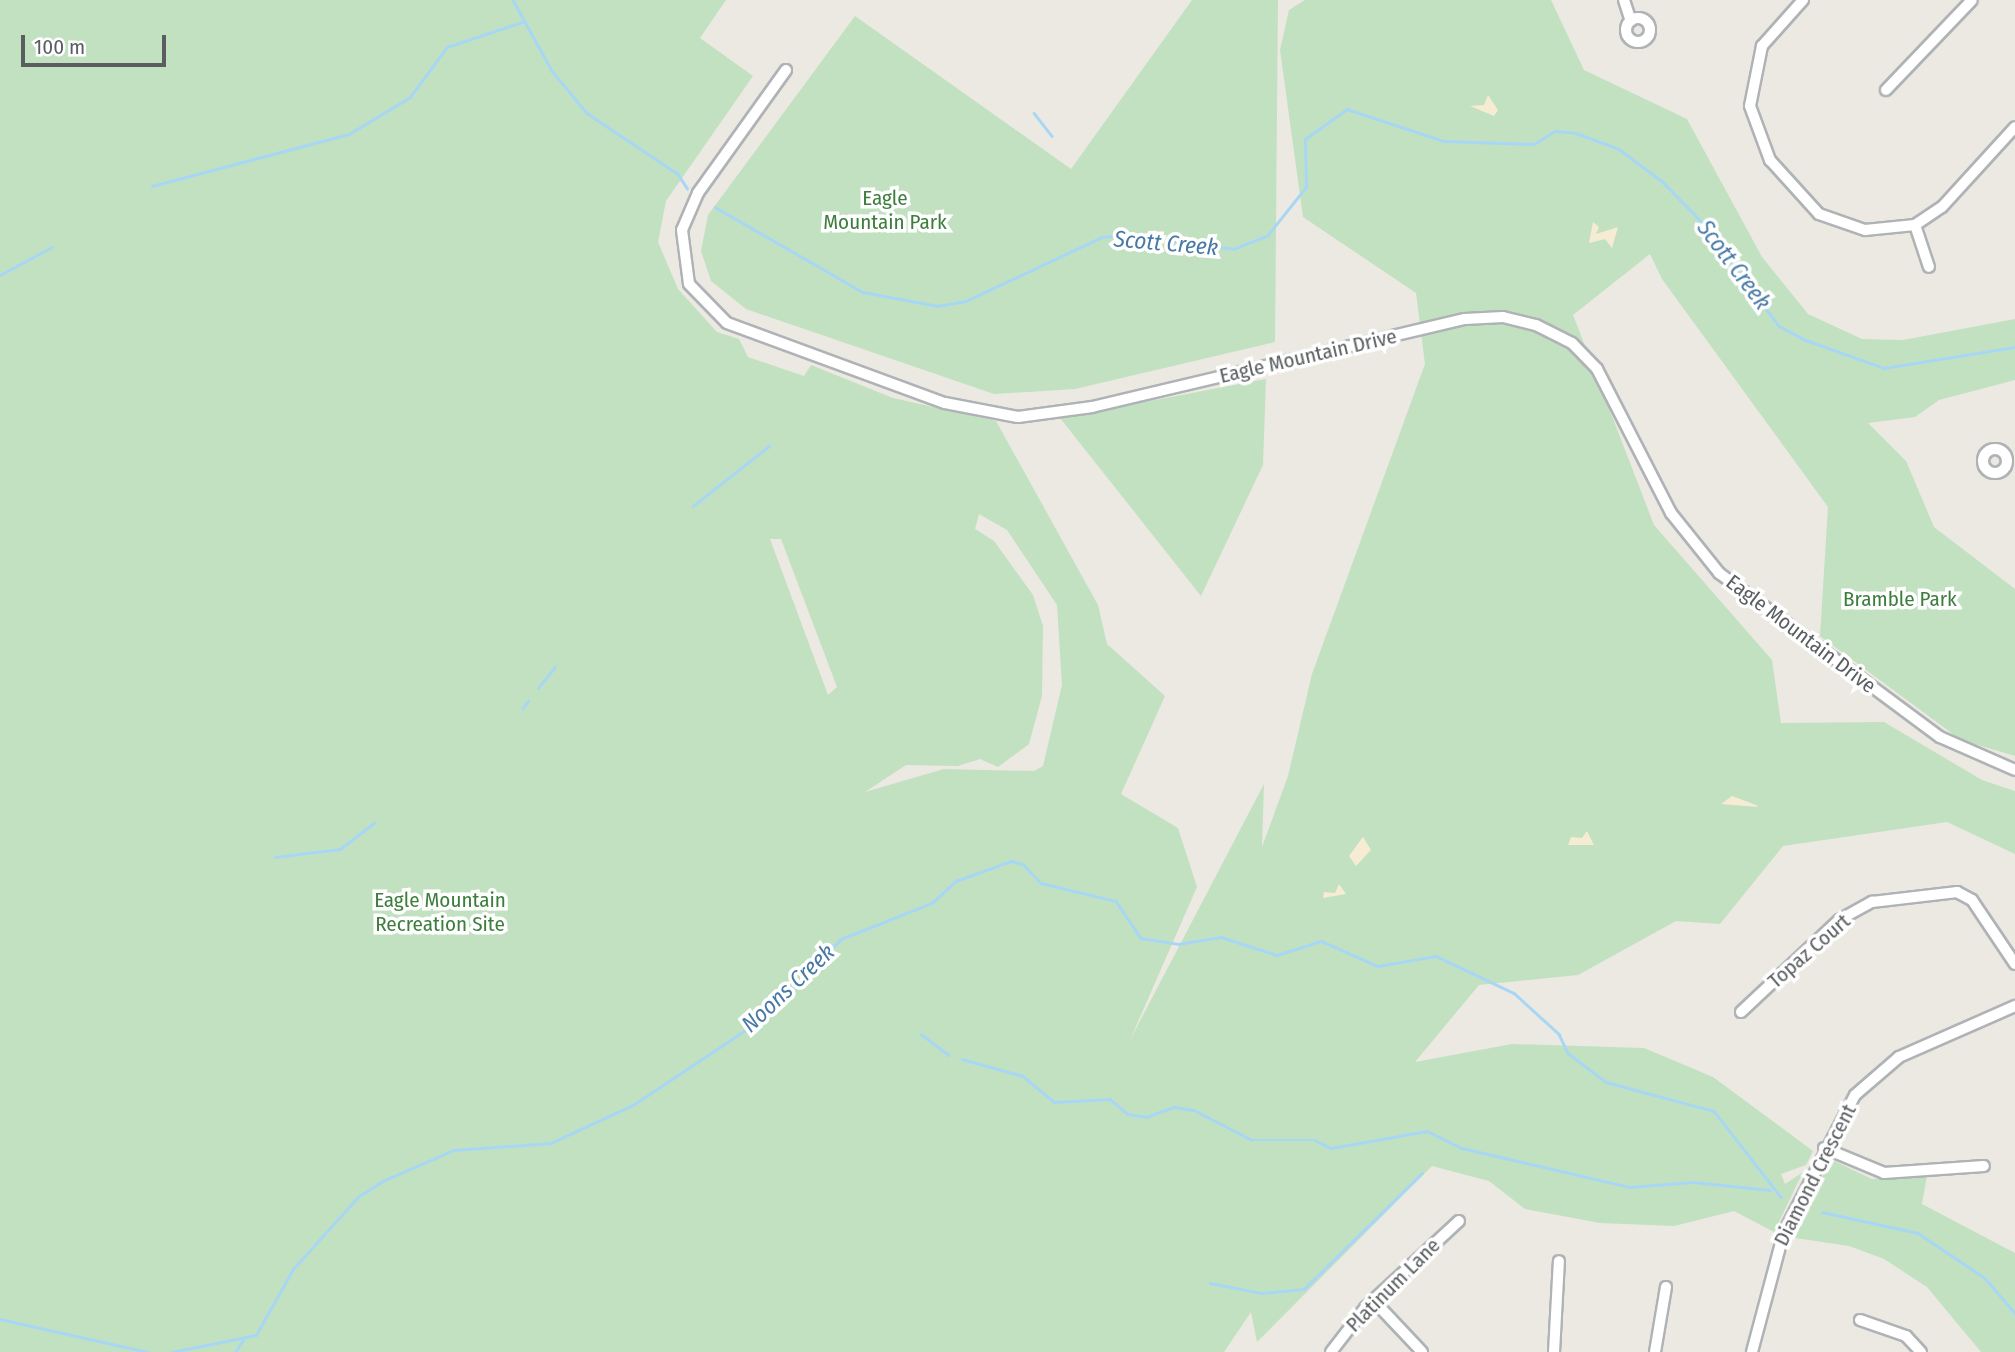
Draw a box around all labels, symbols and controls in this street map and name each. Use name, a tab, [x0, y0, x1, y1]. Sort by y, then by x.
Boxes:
scale bar	[24, 21, 170, 65]
text: 100 m	[34, 34, 85, 60]
park label: Eagle Mountain Park	[823, 185, 947, 235]
water label: Scott Creek	[1691, 215, 1777, 315]
water label: Scott Creek	[1113, 225, 1219, 261]
street label: Eagle Mountain Drive	[1217, 323, 1399, 389]
street label: Eagle Mountain Drive	[1721, 569, 1881, 699]
park label: Bramble Park	[1843, 586, 1957, 612]
park label: Eagle Mountain Recreation Site	[374, 887, 506, 937]
street label: Topaz Court	[1763, 908, 1855, 994]
water label: Noons Creek	[736, 938, 840, 1038]
street label: Diamond Crescent	[1768, 1100, 1862, 1250]
street label: Platinum Lane	[1341, 1233, 1445, 1337]

